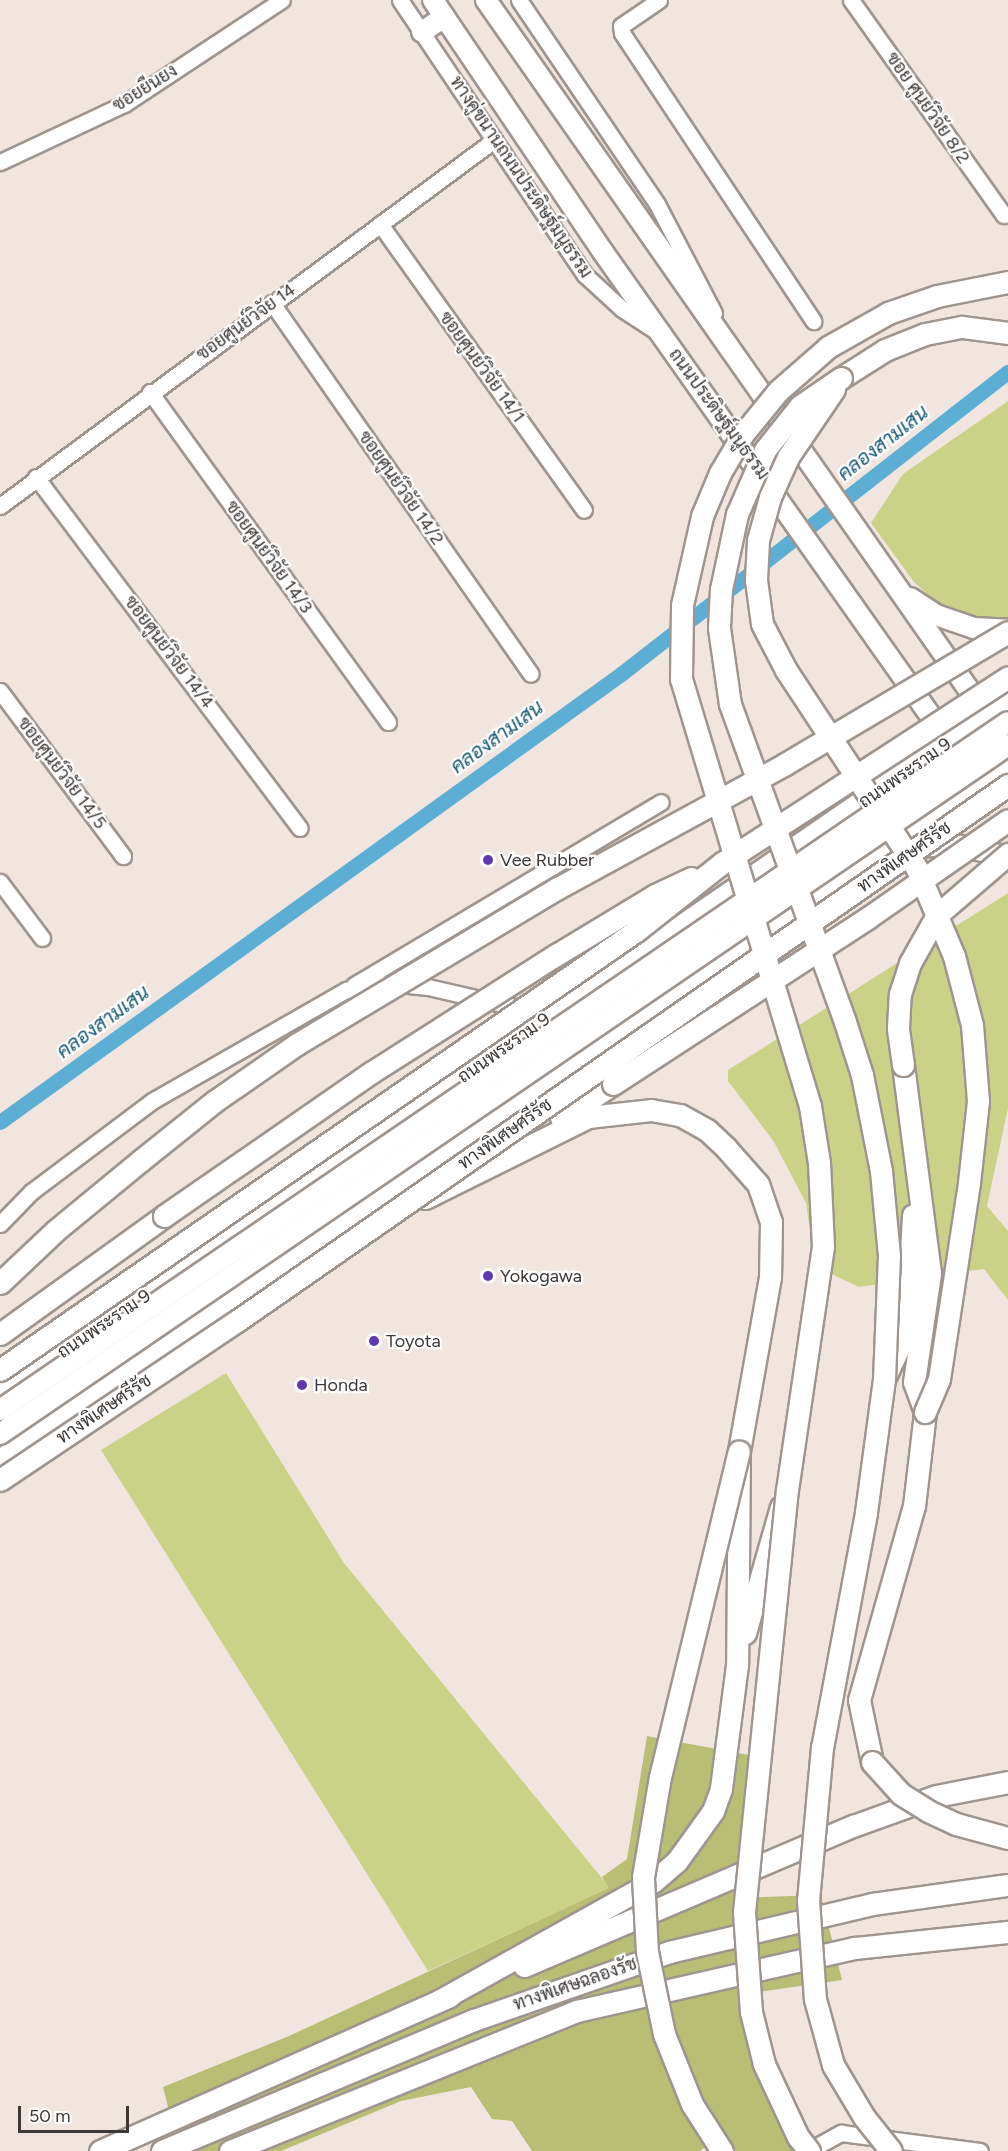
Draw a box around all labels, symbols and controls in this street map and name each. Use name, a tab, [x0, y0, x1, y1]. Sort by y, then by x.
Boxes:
street label: ซอย ศูนย์วิจัย 8/2	[882, 48, 974, 168]
street label: ซอยยืนยง	[109, 60, 181, 116]
street label: ทางคู่ขนานถนนประดิษฐ์มนูธรรม	[445, 72, 597, 282]
street label: ซอยศูนย์วิจัย 14	[192, 279, 300, 365]
street label: ซอยศูนย์วิจัย 14/1	[435, 307, 529, 427]
street label: ถนนประดิษฐ์มนูธรรม	[664, 344, 774, 484]
water label: คลองสามเสน	[833, 400, 933, 486]
street label: ซอยศูนย์วิจัย 14/2	[354, 427, 448, 549]
street label: ซอยศูนย์วิจัย 14/3	[221, 496, 317, 618]
street label: ซอยศูนย์วิจัย 14/4	[120, 591, 218, 713]
water label: คลองสามเสน	[446, 695, 548, 779]
street label: ซอยศูนย์วิจัย 14/5	[13, 713, 111, 833]
street label: ถนนพระราม 9	[855, 733, 955, 813]
street label: ทางพิเศษศรีรัช	[853, 817, 955, 897]
place label: Vee Rubber	[500, 849, 594, 871]
marker: Vee Rubber	[481, 853, 495, 867]
water label: คลองสามเสน	[52, 980, 154, 1064]
street label: ถนนพระราม 9	[454, 1008, 554, 1088]
street label: ทางพิเศษศรีรัช	[454, 1094, 556, 1174]
place label: Yokogawa	[500, 1265, 582, 1287]
marker: Yokogawa	[481, 1269, 495, 1283]
street label: ถนนพระราม 9	[53, 1285, 155, 1363]
place label: Toyota	[386, 1330, 441, 1352]
marker: Toyota	[367, 1334, 381, 1348]
street label: ทางพิเศษศรีรัช	[53, 1369, 155, 1449]
place label: Honda	[314, 1374, 368, 1396]
marker: Honda	[295, 1378, 309, 1392]
street label: ทางพิเศษฉลองรัช	[510, 1953, 640, 2015]
scale bar	[21, 2094, 132, 2132]
text: 50 m	[29, 2105, 71, 2127]

